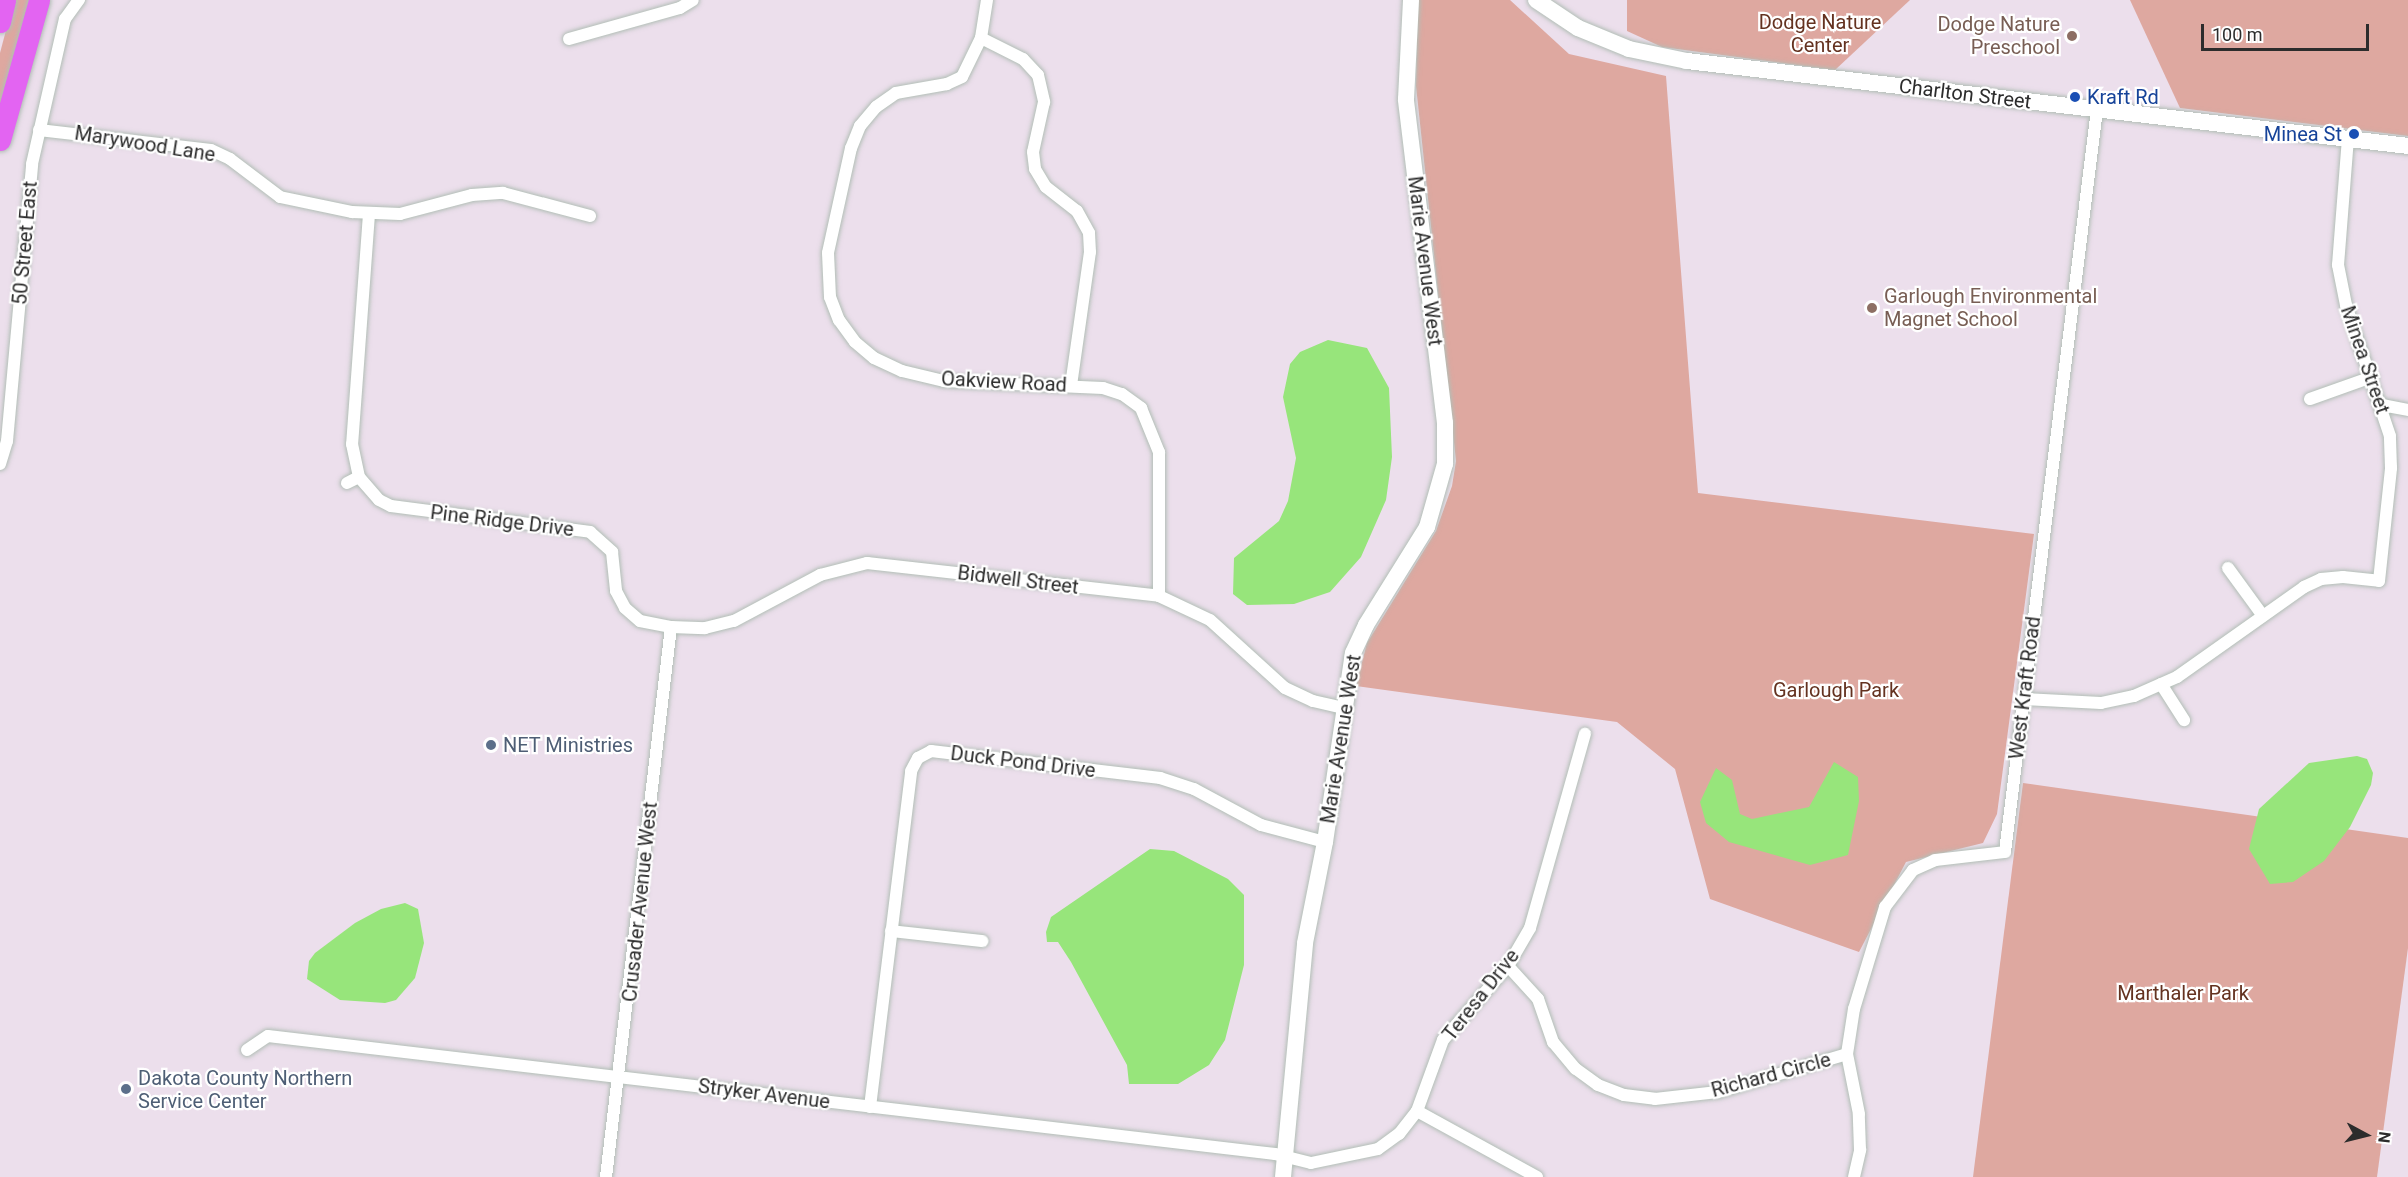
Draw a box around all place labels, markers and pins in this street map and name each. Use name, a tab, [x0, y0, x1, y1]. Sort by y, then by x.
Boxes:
place label: Dodge Nature Preschool	[1937, 13, 2060, 60]
marker: Dodge Nature Preschool	[2065, 29, 2079, 43]
place label: Kraft Rd	[2087, 85, 2159, 109]
marker: Kraft Rd	[2068, 90, 2082, 104]
place label: Minea St	[2264, 122, 2342, 146]
marker: Minea St	[2347, 127, 2361, 141]
place label: Garlough Environmental Magnet School	[1884, 284, 2097, 331]
marker: Garlough Environmental Magnet School	[1865, 301, 1879, 315]
place label: NET Ministries	[503, 733, 633, 757]
marker: NET Ministries	[484, 738, 498, 752]
place label: Dakota County Northern Service Center	[138, 1066, 352, 1113]
marker: Dakota County Northern Service Center	[119, 1082, 133, 1096]

